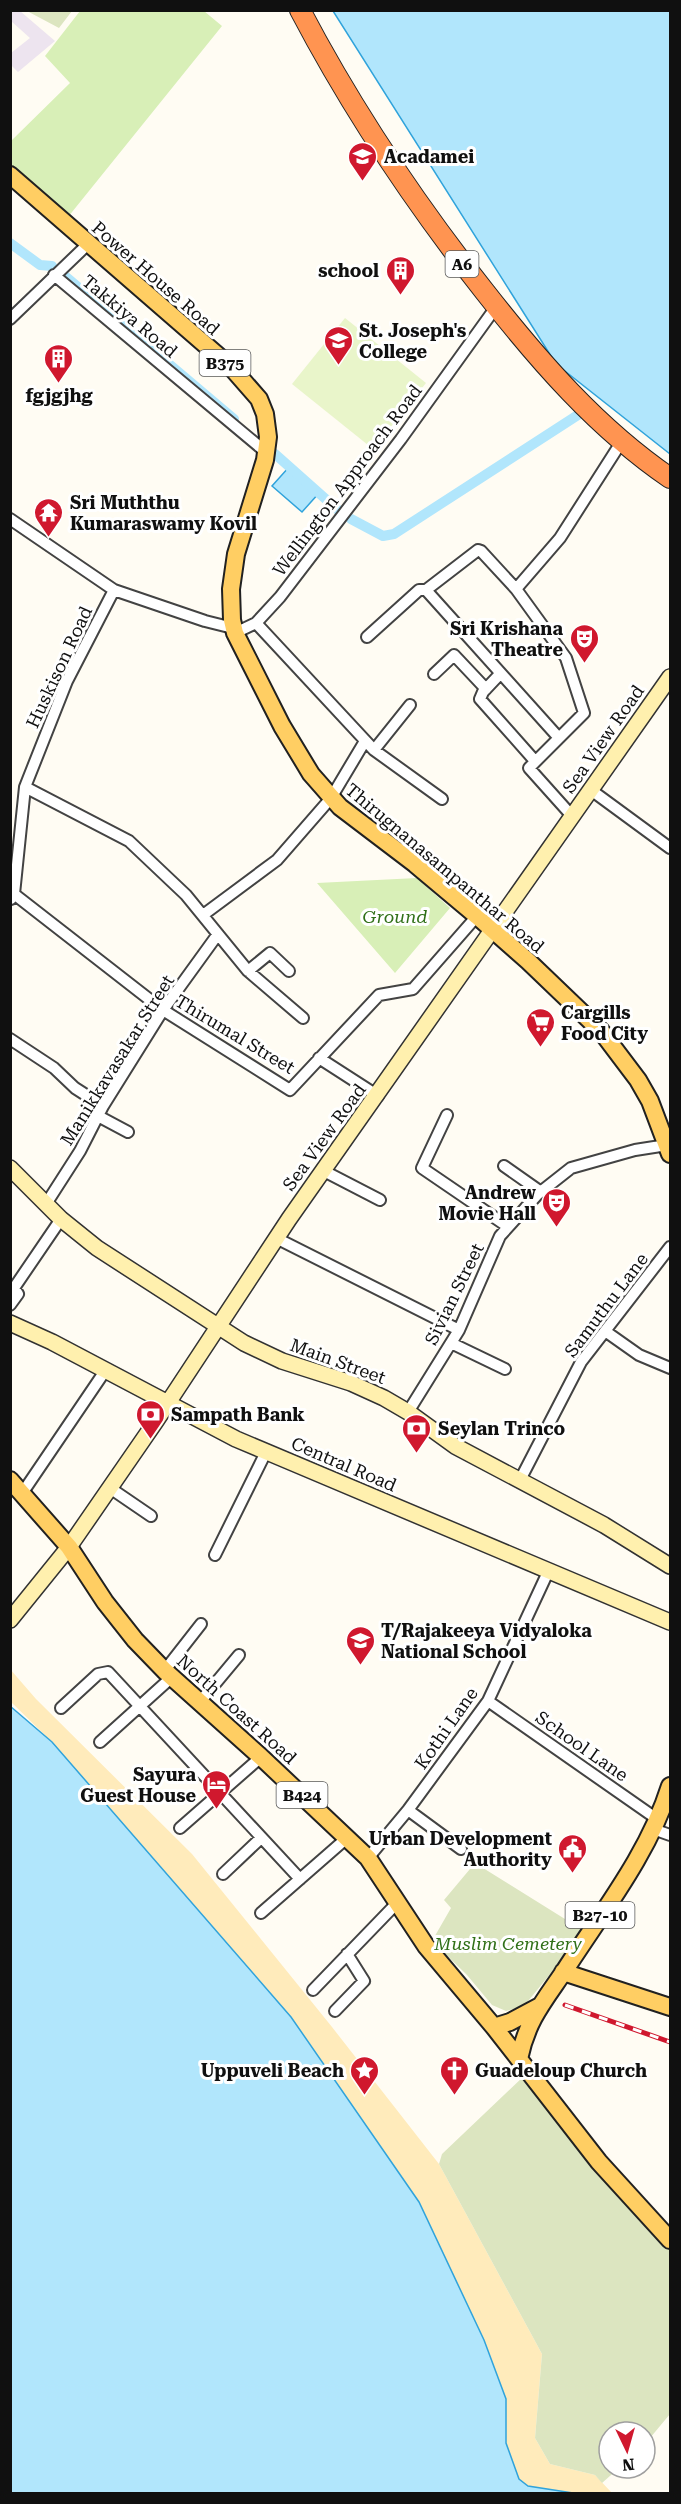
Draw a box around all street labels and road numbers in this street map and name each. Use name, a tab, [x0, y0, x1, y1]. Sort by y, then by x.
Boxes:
street label: Power House Road	[88, 217, 225, 340]
road number: A6	[446, 251, 478, 277]
street label: Takkiya Road	[78, 270, 182, 362]
road number: B375	[200, 350, 250, 376]
street label: Wellington Approach Road	[268, 380, 426, 580]
street label: Huskison Road	[22, 602, 97, 731]
street label: Sea View Road	[558, 680, 648, 797]
street label: Thirugnanasampanthar Road	[341, 779, 549, 958]
street label: Manikkavasakar Street	[56, 971, 178, 1149]
street label: Thirumal Street	[171, 990, 299, 1078]
street label: Sea View Road	[278, 1079, 370, 1195]
street label: Sivian Street	[420, 1239, 488, 1348]
street label: Samuthu Lane	[560, 1249, 652, 1361]
street label: Main Street	[287, 1334, 389, 1388]
street label: Central Road	[288, 1432, 400, 1496]
street label: North Coast Road	[173, 1650, 301, 1768]
street label: Kothi Lane	[410, 1683, 482, 1773]
street label: School Lane	[532, 1706, 632, 1786]
road number: B424	[276, 1782, 328, 1808]
road number: B27-10	[566, 1902, 634, 1928]

